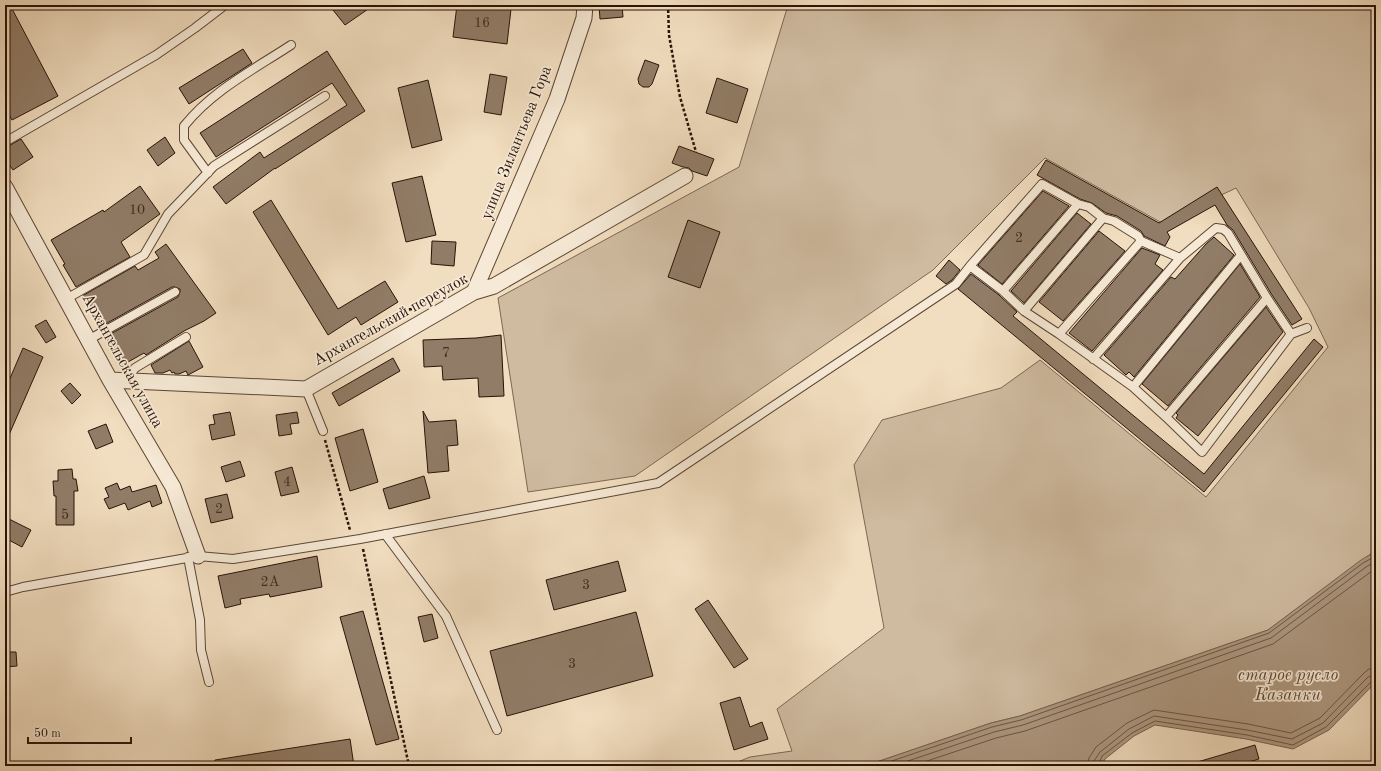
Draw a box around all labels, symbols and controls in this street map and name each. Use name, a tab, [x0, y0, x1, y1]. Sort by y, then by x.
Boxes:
house number: 16	[474, 16, 490, 30]
street label: улица Зилантьева Гора	[479, 64, 555, 222]
house number: 10	[129, 203, 145, 217]
house number: 2	[1015, 231, 1023, 245]
street label: Архангельский переулок	[311, 271, 471, 369]
street label: Архангельская улица	[78, 291, 166, 431]
house number: 7	[442, 346, 450, 360]
house number: 4	[283, 475, 291, 489]
house number: 2	[215, 502, 223, 516]
house number: 5	[61, 508, 69, 522]
house number: 2А	[261, 575, 280, 589]
house number: 3	[582, 578, 590, 592]
house number: 3	[568, 657, 576, 671]
water label: старое русло Казанки	[1238, 667, 1338, 704]
scale bar	[28, 719, 131, 745]
text: 50 m	[34, 727, 61, 740]

